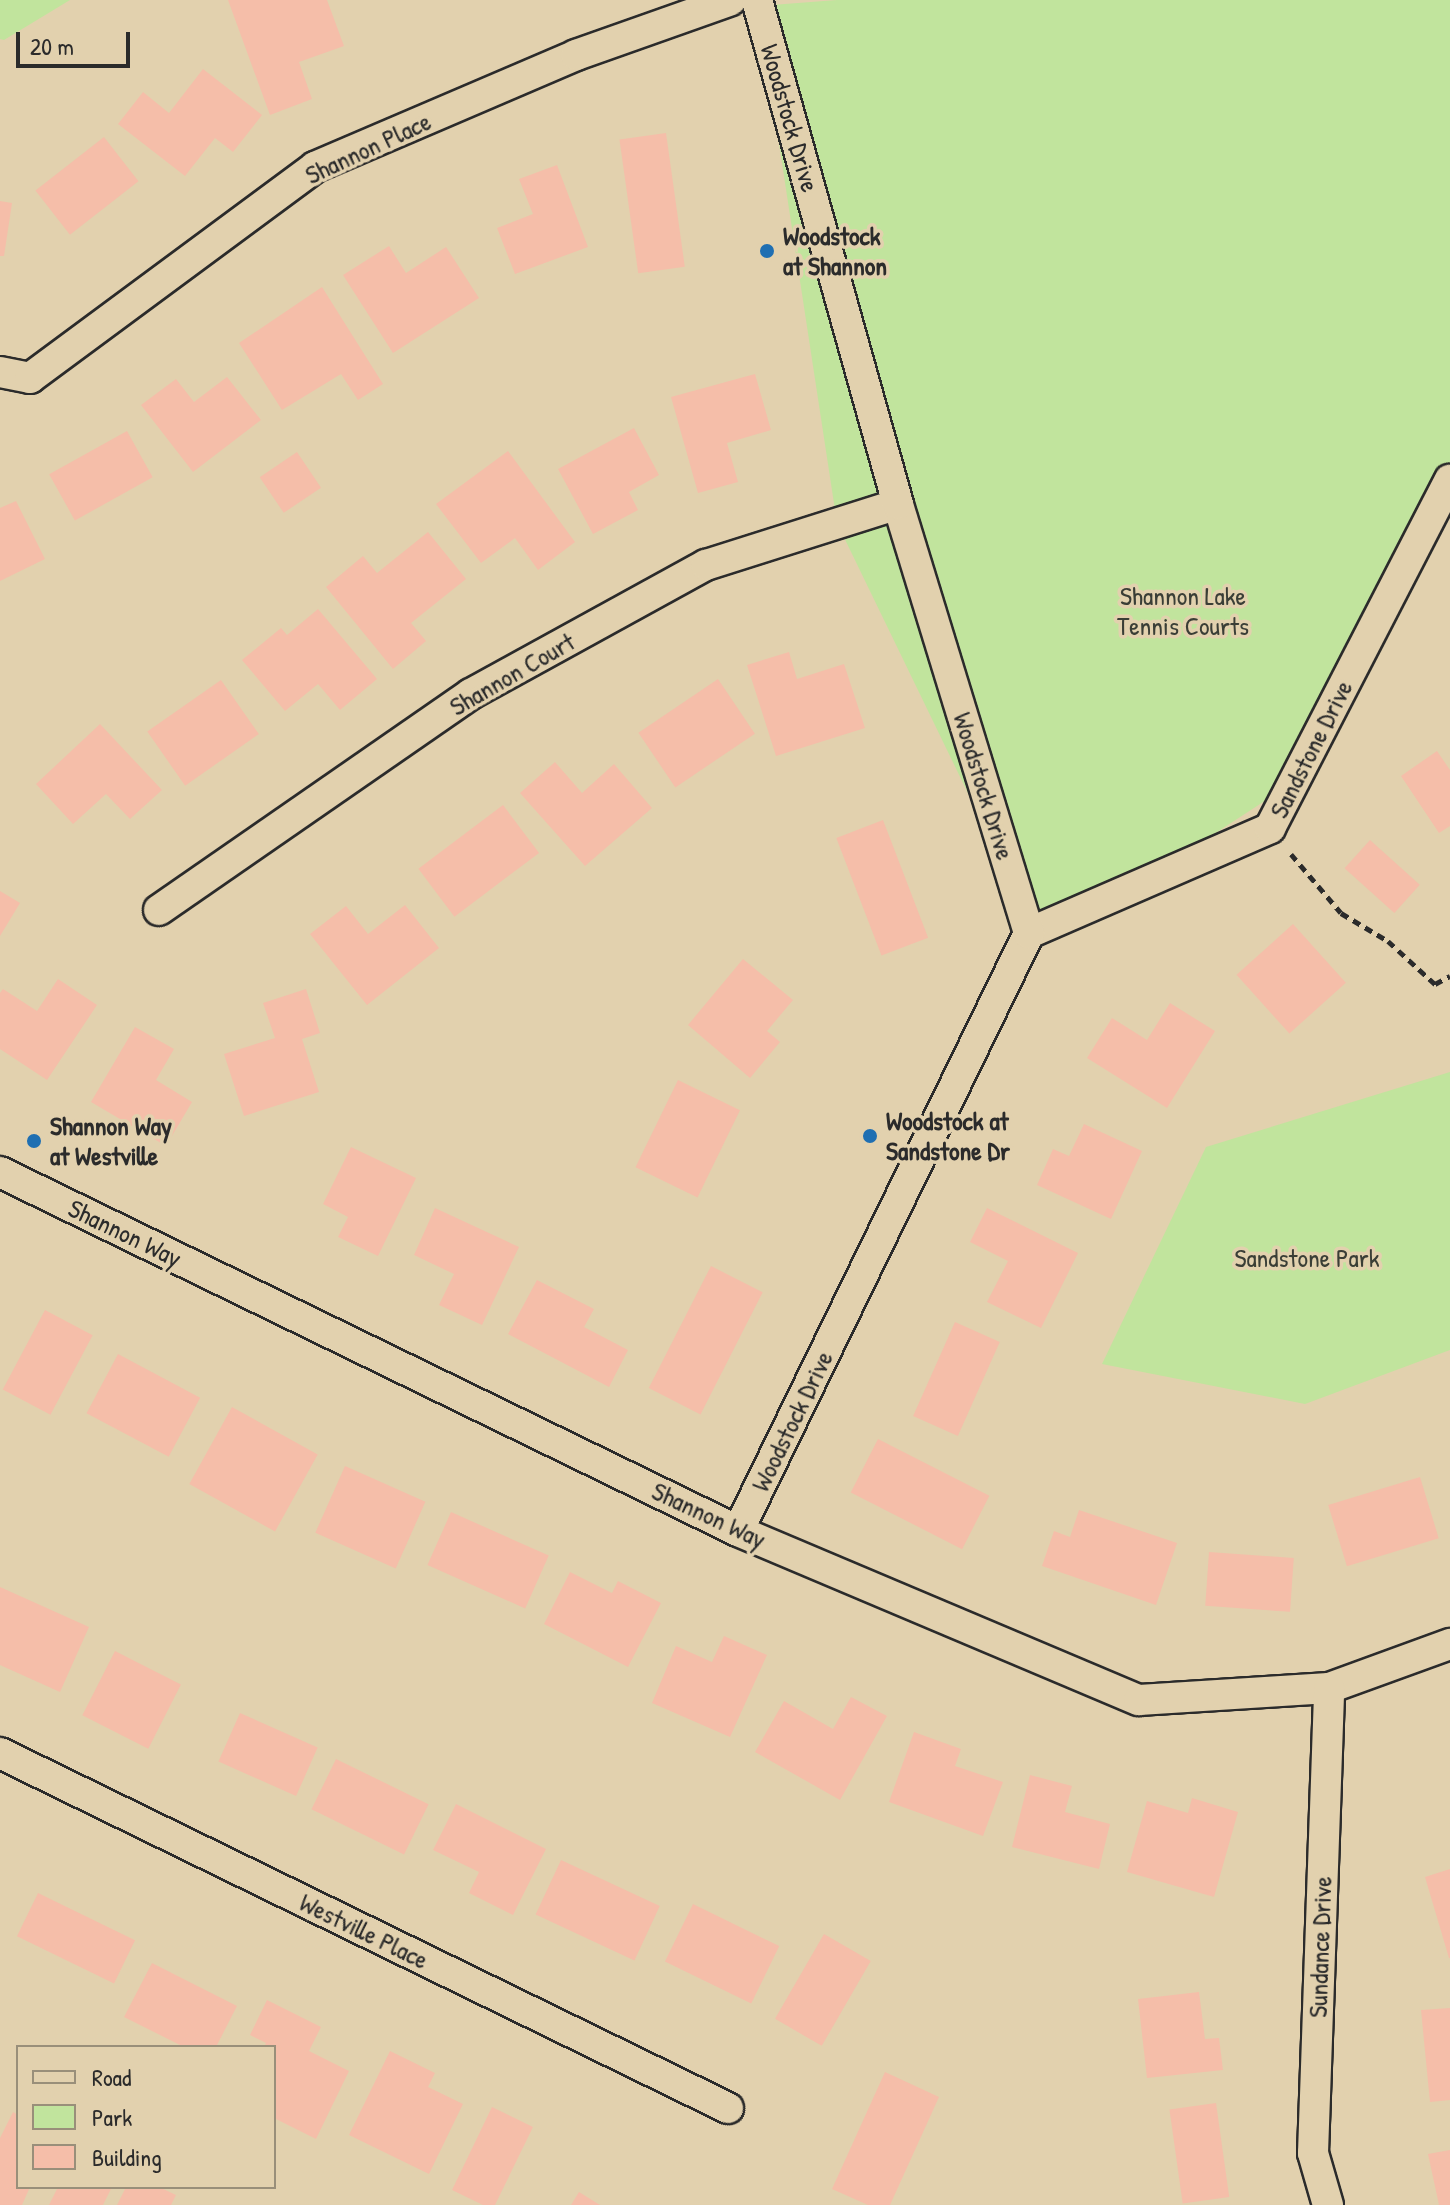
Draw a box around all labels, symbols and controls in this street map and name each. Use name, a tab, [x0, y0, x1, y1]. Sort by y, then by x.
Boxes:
scale bar	[20, 16, 134, 66]
text: 20 m	[30, 30, 74, 62]
street label: Woodstock Drive	[754, 40, 826, 196]
street label: Shannon Place	[300, 105, 436, 191]
place label: Woodstock at Shannon	[783, 220, 887, 282]
marker: Woodstock at Shannon	[758, 242, 776, 260]
park label: Shannon Lake Tennis Courts	[1117, 580, 1249, 642]
street label: Shannon Court	[444, 626, 580, 722]
street label: Sandstone Drive	[1263, 675, 1359, 823]
street label: Woodstock Drive	[947, 709, 1021, 863]
place label: Woodstock at Sandstone Dr	[886, 1105, 1010, 1166]
place label: Shannon Way at Westville	[50, 1110, 172, 1172]
marker: Woodstock at Sandstone Dr	[861, 1127, 879, 1145]
marker: Shannon Way at Westville	[25, 1132, 43, 1150]
street label: Shannon Way	[63, 1192, 187, 1274]
park label: Sandstone Park	[1234, 1242, 1380, 1274]
street label: Woodstock Drive	[745, 1346, 839, 1496]
street label: Shannon Way	[647, 1475, 771, 1555]
street label: Sundance Drive	[1302, 1876, 1338, 2018]
street label: Westville Place	[295, 1886, 433, 1976]
legend	[16, 2045, 276, 2189]
text: Road	[92, 2061, 131, 2093]
text: Park	[92, 2101, 132, 2133]
text: Building	[92, 2141, 162, 2173]

